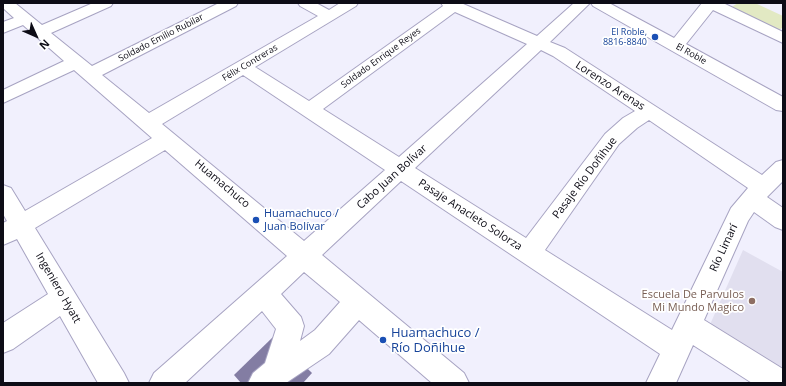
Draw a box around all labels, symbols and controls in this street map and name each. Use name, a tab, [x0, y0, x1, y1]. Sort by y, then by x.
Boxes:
street label: Soldado Emilio Rubilar	[117, 12, 205, 64]
north arrow	[16, 16, 56, 56]
street label: Soldado Enrique Reyes	[339, 25, 423, 91]
place label: El Roble, 8816-8840	[603, 27, 647, 48]
marker: El Roble, 8816-8840	[650, 32, 660, 42]
text: N	[36, 36, 53, 53]
street label: El Roble	[674, 41, 708, 67]
street label: Félix Contreras	[220, 42, 280, 84]
street label: Lorenzo Arenas	[573, 59, 647, 113]
street label: Pasaje Río Doñihue	[550, 135, 620, 221]
street label: Cabo Juan Bolívar	[354, 142, 430, 212]
street label: Huamachuco	[192, 157, 252, 211]
street label: Pasaje Anacleto Solorza	[416, 176, 524, 254]
place label: Huamachuco / Juan Bolívar	[264, 207, 339, 233]
marker: Huamachuco / Juan Bolívar	[251, 215, 261, 225]
street label: Río Limarí	[707, 222, 741, 274]
street label: Ingeniero Hyatt	[32, 250, 84, 326]
place label: Escuela De Parvulos Mi Mundo Magico	[642, 288, 744, 314]
marker: Escuela De Parvulos Mi Mundo Magico	[747, 296, 757, 306]
place label: Huamachuco / Río Doñihue	[391, 325, 479, 356]
marker: Huamachuco / Río Doñihue	[378, 335, 388, 345]

